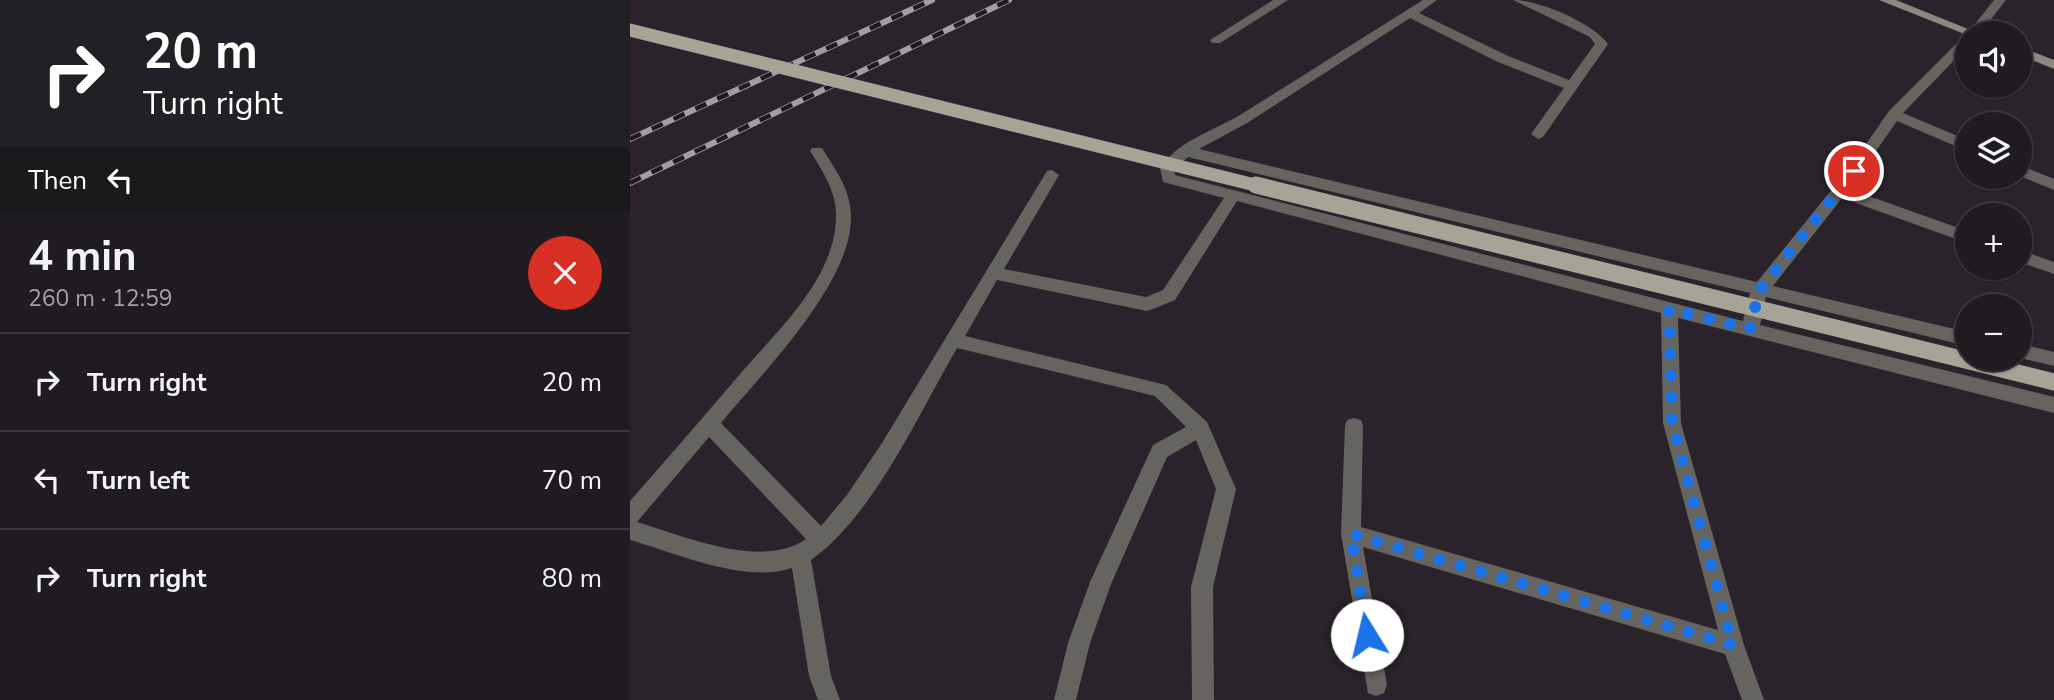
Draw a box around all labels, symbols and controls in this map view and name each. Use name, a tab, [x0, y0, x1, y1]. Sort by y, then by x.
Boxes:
text: 20 m	[143, 18, 258, 85]
map controls	[1955, 21, 2032, 371]
button: sound	[1955, 21, 2032, 98]
icon: right	[28, 28, 119, 119]
text: Turn right	[143, 82, 283, 125]
button: layers	[1955, 112, 2032, 189]
pin	[1824, 141, 1884, 201]
icon: arrive	[1835, 152, 1873, 190]
icon: left	[101, 161, 139, 199]
text: Then	[28, 163, 87, 198]
button: +	[1955, 203, 2032, 280]
text: 4 min	[28, 228, 137, 285]
button: close	[528, 236, 602, 310]
text: 260 m · 12:59	[28, 283, 173, 314]
button: −	[1955, 294, 2032, 371]
icon: right	[28, 363, 66, 401]
text: Turn right	[87, 365, 206, 400]
text: 20 m	[542, 365, 602, 400]
icon: left	[28, 461, 66, 499]
text: Turn left	[87, 463, 190, 498]
text: 70 m	[542, 463, 602, 498]
icon: right	[28, 559, 66, 597]
text: Turn right	[87, 561, 206, 596]
text: 80 m	[542, 561, 602, 596]
position arrow	[1330, 598, 1404, 672]

